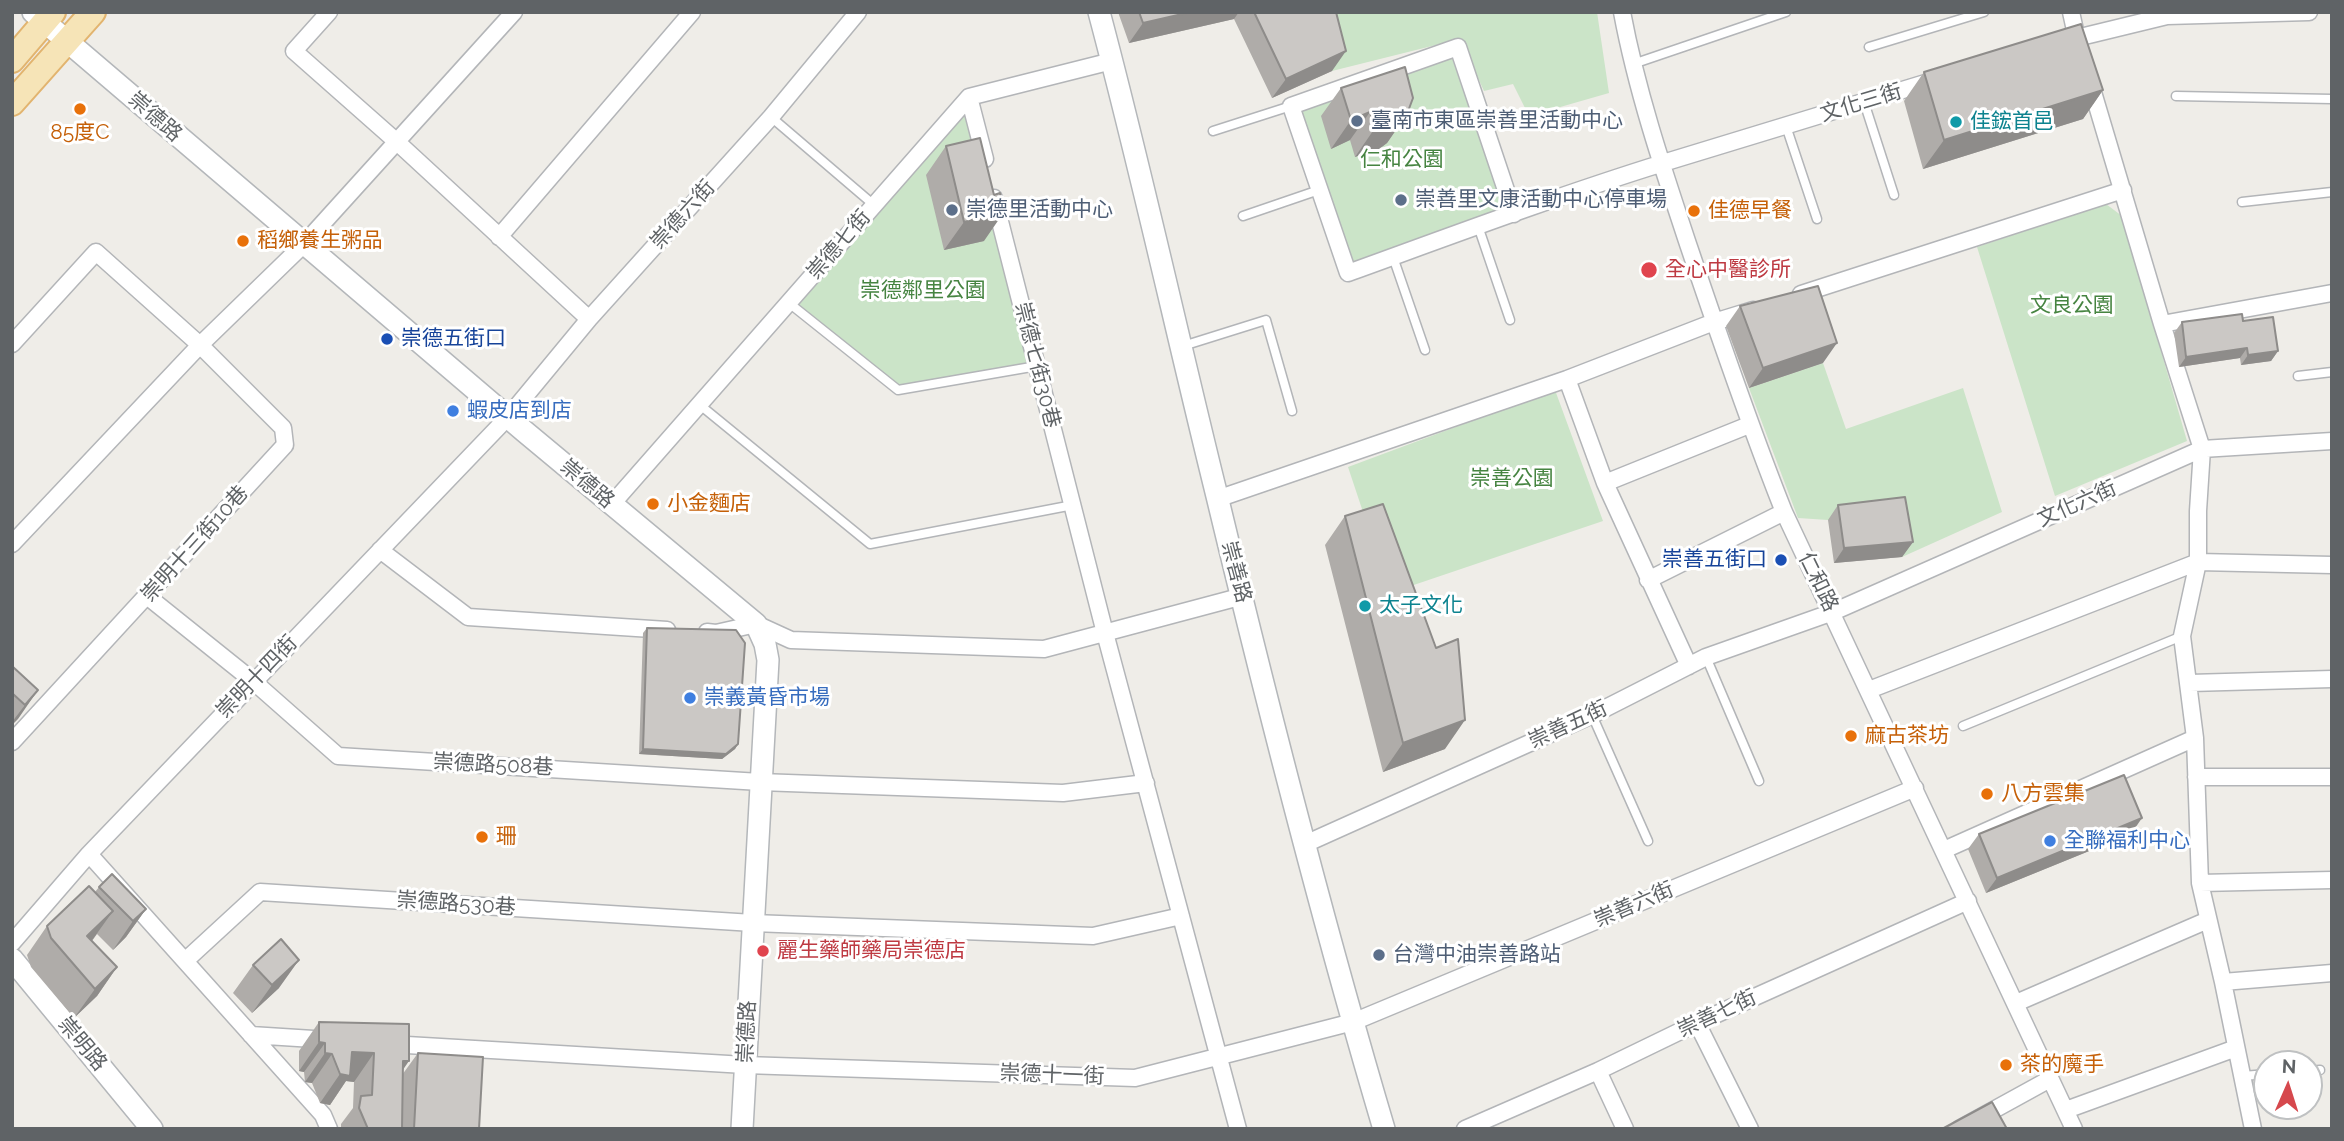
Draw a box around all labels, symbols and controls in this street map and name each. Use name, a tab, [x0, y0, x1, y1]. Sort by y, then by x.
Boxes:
street label: 文化三街	[1817, 79, 1905, 127]
street label: 崇德路	[123, 87, 187, 147]
marker: 85度C	[72, 101, 88, 117]
place label: 臺南市東區崇善里活動中心	[1371, 108, 1623, 134]
place label: 佳鋐首邑	[1970, 109, 2054, 135]
marker: 臺南市東區崇善里活動中心	[1349, 113, 1365, 129]
marker: 佳鋐首邑	[1948, 114, 1964, 130]
place label: 85度C	[50, 120, 110, 146]
park label: 仁和公園	[1360, 147, 1444, 173]
street label: 崇德六街	[646, 175, 720, 255]
place label: 崇善里文康活動中心停車場	[1415, 187, 1667, 213]
marker: 崇善里文康活動中心停車場	[1393, 192, 1409, 208]
place label: 崇德里活動中心	[966, 197, 1113, 223]
place label: 佳德早餐	[1708, 198, 1792, 224]
marker: 崇德里活動中心	[944, 202, 960, 218]
marker: 佳德早餐	[1686, 203, 1702, 219]
street label: 崇德七街	[802, 205, 876, 285]
place label: 稻鄉養生粥品	[257, 228, 383, 254]
marker: 稻鄉養生粥品	[235, 233, 251, 249]
place label: 全心中醫診所	[1665, 257, 1791, 283]
marker: 全心中醫診所	[1639, 260, 1659, 280]
park label: 崇德鄰里公園	[860, 278, 986, 304]
park label: 文良公園	[2030, 293, 2114, 319]
street label: 崇德七街30巷	[1009, 299, 1065, 431]
place label: 崇德五街口	[401, 326, 506, 352]
marker: 崇德五街口	[379, 331, 395, 347]
place label: 蝦皮店到店	[467, 398, 572, 424]
marker: 蝦皮店到店	[445, 403, 461, 419]
street label: 崇德路	[555, 454, 619, 514]
park label: 崇善公園	[1470, 466, 1554, 492]
street label: 文化六街	[2034, 475, 2120, 533]
street label: 崇明十三街10巷	[136, 481, 254, 607]
place label: 小金麵店	[667, 491, 751, 517]
marker: 小金麵店	[645, 496, 661, 512]
street label: 崇善路	[1216, 538, 1256, 606]
place label: 崇善五街口	[1662, 547, 1767, 573]
street label: 仁和路	[1793, 548, 1843, 616]
marker: 崇善五街口	[1773, 552, 1789, 568]
place label: 太子文化	[1379, 593, 1463, 619]
marker: 太子文化	[1357, 598, 1373, 614]
street label: 崇明十四街	[211, 630, 303, 724]
place label: 崇義黃昏市場	[704, 685, 830, 711]
marker: 崇義黃昏市場	[682, 690, 698, 706]
street label: 崇善五街	[1525, 696, 1611, 754]
place label: 麻古茶坊	[1865, 723, 1949, 749]
marker: 麻古茶坊	[1843, 728, 1859, 744]
street label: 崇德路508巷	[432, 749, 554, 781]
place label: 八方雲集	[2001, 781, 2085, 807]
marker: 八方雲集	[1979, 786, 1995, 802]
place label: 珊	[496, 824, 517, 850]
place label: 全聯福利中心	[2064, 828, 2190, 854]
marker: 珊	[474, 829, 490, 845]
marker: 全聯福利中心	[2042, 833, 2058, 849]
street label: 崇善六街	[1590, 877, 1678, 933]
street label: 崇德路530巷	[396, 887, 516, 921]
place label: 麗生藥師藥局崇德店	[777, 938, 966, 964]
place label: 台灣中油崇善路站	[1393, 942, 1561, 968]
marker: 麗生藥師藥局崇德店	[755, 943, 771, 959]
marker: 台灣中油崇善路站	[1371, 947, 1387, 963]
street label: 崇善七街	[1674, 985, 1760, 1043]
street label: 崇德路	[733, 1000, 761, 1064]
street label: 崇明路	[52, 1012, 112, 1076]
north arrow	[2253, 1050, 2323, 1120]
place label: 茶的魔手	[2020, 1052, 2104, 1078]
text: N	[2281, 1055, 2297, 1077]
marker: 茶的魔手	[1998, 1057, 2014, 1073]
street label: 崇德十一街	[999, 1061, 1105, 1089]

